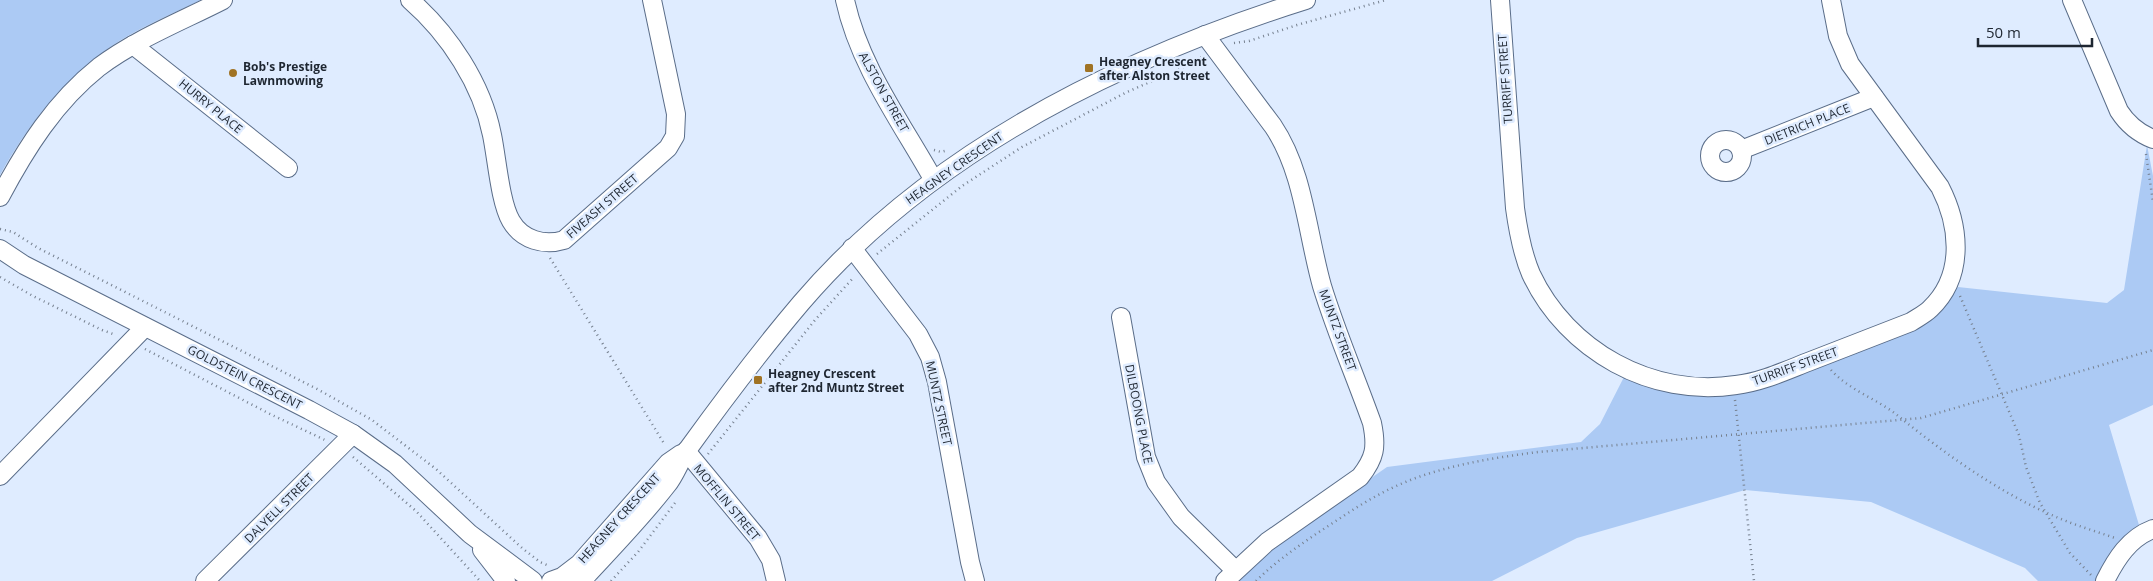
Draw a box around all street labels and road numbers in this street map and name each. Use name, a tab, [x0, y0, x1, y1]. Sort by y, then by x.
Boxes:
street label: TURRIFF STREET	[1493, 33, 1517, 124]
street label: ALSTON STREET	[855, 49, 913, 135]
street label: HURRY PLACE	[176, 75, 246, 137]
street label: DIETRICH PLACE	[1762, 99, 1852, 149]
street label: HEAGNEY CRESCENT	[902, 128, 1006, 208]
street label: FIVEASH STREET	[562, 170, 642, 242]
street label: MUNTZ STREET	[1315, 287, 1361, 374]
street label: GOLDSTEIN CRESCENT	[185, 341, 306, 413]
street label: TURRIFF STREET	[1750, 343, 1840, 389]
street label: MUNTZ STREET	[922, 359, 956, 447]
street label: DILBOONG PLACE	[1121, 363, 1157, 465]
street label: MOFFLIN STREET	[690, 460, 764, 544]
street label: DALYELL STREET	[240, 469, 318, 547]
street label: HEAGNEY CRESCENT	[574, 469, 664, 567]

